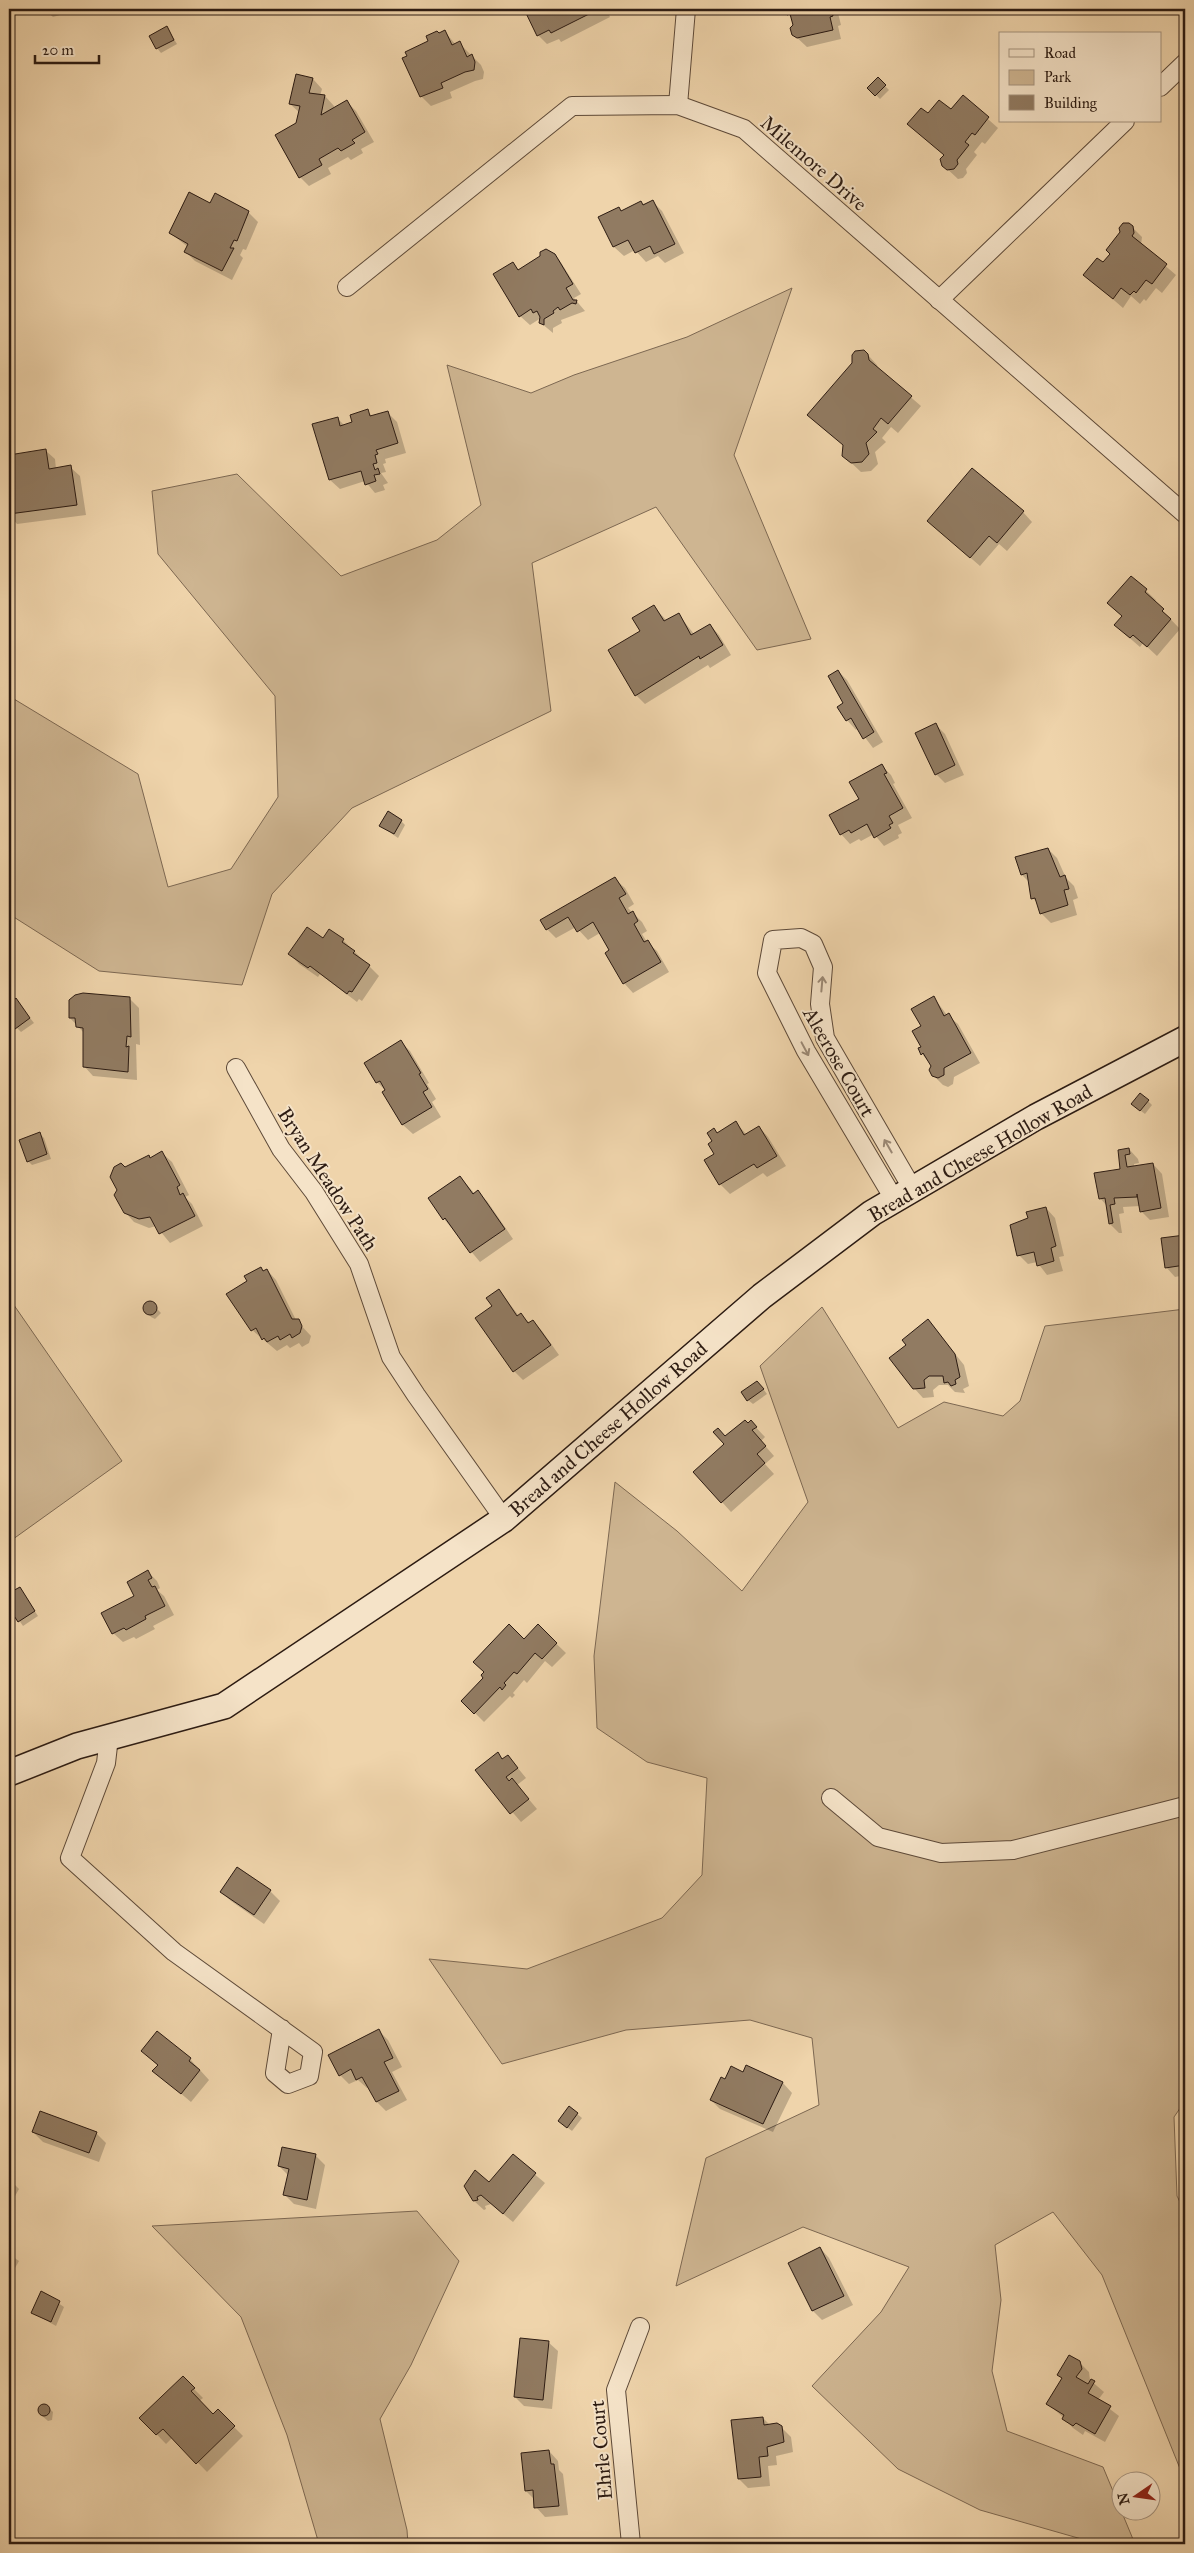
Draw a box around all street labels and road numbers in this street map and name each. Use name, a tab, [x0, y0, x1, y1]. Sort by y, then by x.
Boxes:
street label: Milemore Drive	[756, 110, 872, 216]
street label: Aleerose Court	[798, 1002, 880, 1121]
street label: Bread and Cheese Hollow Road	[864, 1079, 1096, 1227]
street label: Bryan Meadow Path	[273, 1103, 383, 1255]
street label: Bread and Cheese Hollow Road	[504, 1336, 712, 1522]
street label: Ehrle Court	[585, 2399, 617, 2501]

